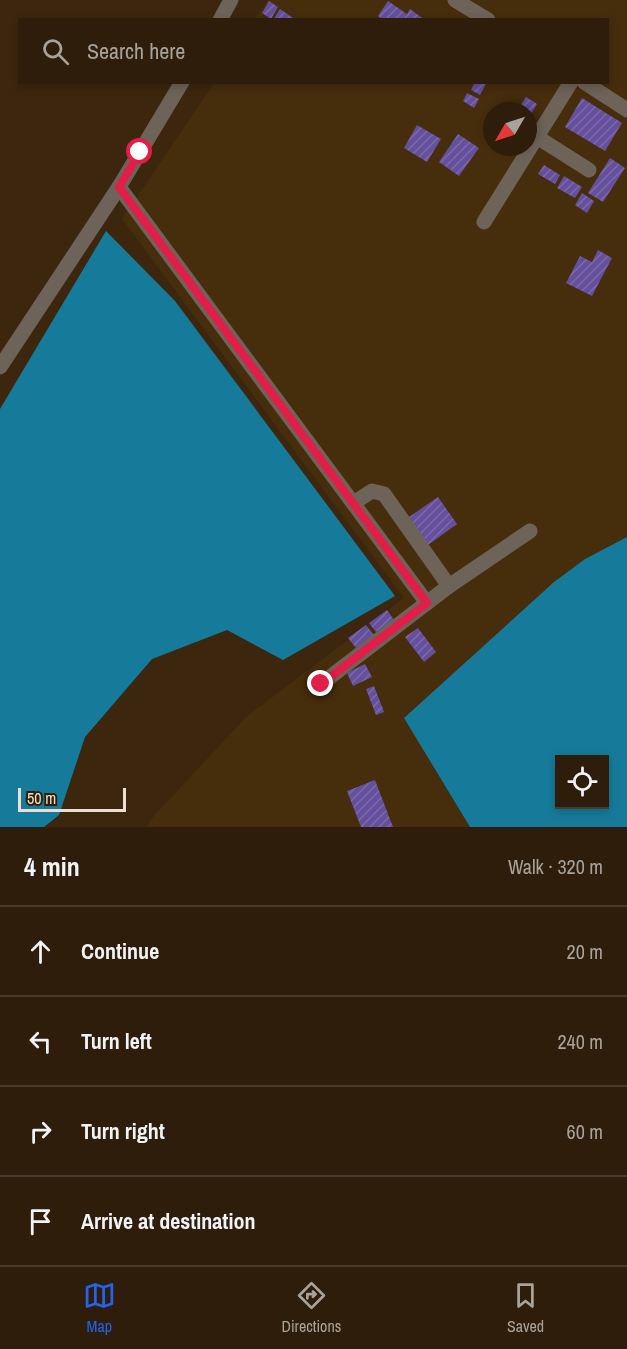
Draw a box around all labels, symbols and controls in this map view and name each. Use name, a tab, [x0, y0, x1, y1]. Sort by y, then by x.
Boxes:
search box	[18, 18, 609, 84]
icon: search	[39, 35, 72, 68]
text: Search here	[87, 36, 185, 66]
north arrow	[483, 102, 537, 156]
route start	[126, 138, 152, 164]
route end	[307, 670, 333, 696]
map controls	[555, 755, 609, 809]
button: locate	[555, 755, 609, 809]
scale bar	[18, 785, 126, 812]
text: 50 m	[27, 787, 56, 809]
text: 4 min	[24, 849, 80, 884]
text: Walk · 320 m	[508, 853, 603, 880]
icon: ahead	[24, 935, 57, 968]
text: Continue	[81, 936, 159, 966]
text: 20 m	[567, 938, 603, 965]
icon: left	[24, 1025, 57, 1058]
text: Turn left	[81, 1026, 152, 1056]
text: 240 m	[557, 1028, 603, 1055]
icon: right	[24, 1115, 57, 1148]
text: Turn right	[81, 1116, 165, 1146]
text: 60 m	[567, 1118, 603, 1145]
icon: arrive	[24, 1205, 57, 1238]
text: Arrive at destination	[81, 1206, 255, 1236]
tab: Map	[83, 1279, 116, 1337]
tab: Directions	[281, 1279, 341, 1337]
tab: Saved	[507, 1279, 544, 1337]

